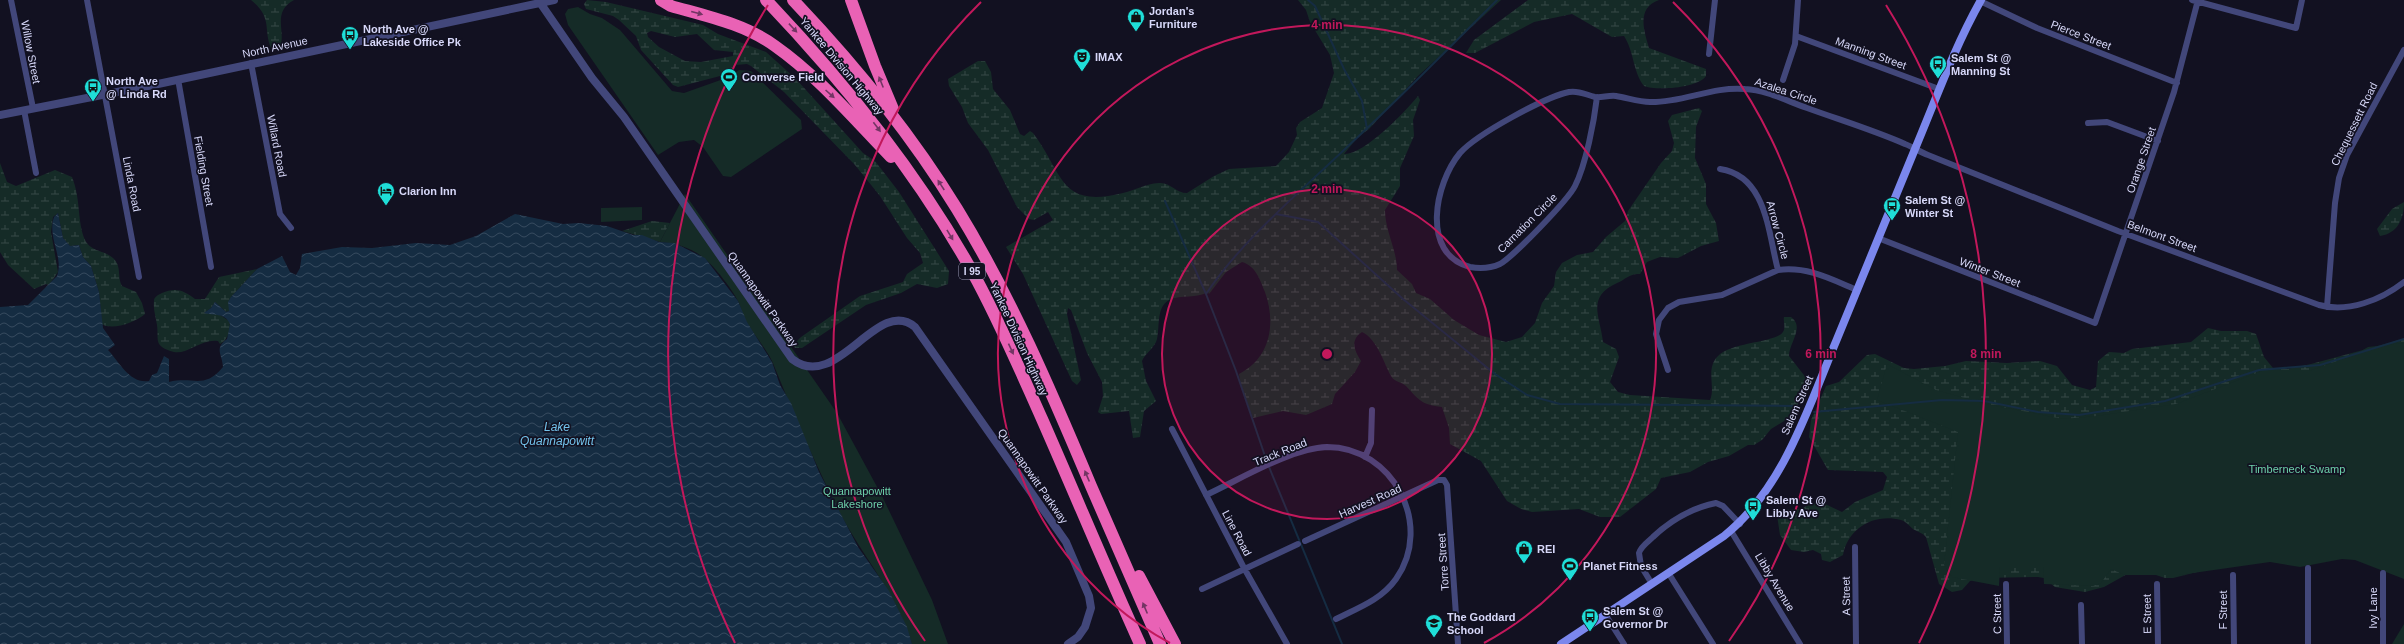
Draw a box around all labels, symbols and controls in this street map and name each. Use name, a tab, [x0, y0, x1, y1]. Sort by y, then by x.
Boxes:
place label: Jordan's Furniture	[1149, 5, 1197, 30]
shop icon: Jordan's Furniture	[1126, 7, 1146, 32]
one-way arrow	[691, 11, 703, 17]
street label: Yankee Division Highway	[798, 15, 887, 117]
text: 4 min	[1311, 18, 1343, 32]
street label: Pierce Street	[2049, 18, 2113, 52]
street label: Willow Street	[19, 19, 43, 85]
place label: North Ave @ Lakeside Office Pk	[363, 23, 462, 48]
one-way arrow	[788, 23, 798, 33]
bus stop icon: North Ave @ Lakeside Office Pk	[340, 25, 360, 50]
street label: North Avenue	[241, 34, 309, 60]
street label: Manning Street	[1834, 35, 1908, 71]
theatre icon: IMAX	[1072, 47, 1092, 72]
place label: IMAX	[1095, 51, 1123, 63]
place label: Salem St @ Manning St	[1951, 52, 2012, 77]
bus stop icon: Salem St @ Manning St	[1928, 54, 1948, 79]
sports icon: Comverse Field	[719, 67, 739, 92]
place label: Comverse Field	[742, 71, 824, 83]
place label: North Ave @ Linda Rd	[106, 75, 167, 100]
one-way arrow	[878, 75, 884, 87]
street label: Azalea Circle	[1753, 75, 1819, 107]
bus stop icon: North Ave @ Linda Rd	[83, 77, 103, 102]
street label: Chequessett Road	[2329, 80, 2379, 168]
one-way arrow	[825, 89, 836, 98]
street label: Willard Road	[265, 114, 289, 178]
one-way arrow	[873, 122, 881, 133]
street label: Orange Street	[2124, 125, 2158, 195]
street label: Fielding Street	[192, 135, 216, 207]
street label: Linda Road	[121, 155, 143, 213]
one-way arrow	[938, 179, 945, 191]
hotel icon: Clarion Inn	[376, 181, 396, 206]
text: 2 min	[1311, 182, 1343, 196]
place label: Clarion Inn	[399, 185, 457, 197]
street label: Carnation Circle	[1495, 191, 1559, 255]
place label: Salem St @ Winter St	[1905, 194, 1966, 219]
bus stop icon: Salem St @ Winter St	[1882, 196, 1902, 221]
street label: Arrow Circle	[1764, 200, 1792, 260]
street label: Belmont Street	[2126, 218, 2198, 254]
one-way arrow	[947, 229, 954, 241]
street label: Quannapowitt Parkway	[726, 249, 801, 349]
street label: Winter Street	[1958, 255, 2022, 289]
road number: I 95	[959, 263, 985, 279]
street label: Yankee Division Highway	[988, 281, 1051, 398]
one-way arrow	[1008, 344, 1014, 355]
centre of rings	[1320, 347, 1334, 361]
text: 6 min	[1805, 347, 1837, 361]
text: 8 min	[1970, 347, 2002, 361]
street label: Salem Street	[1779, 374, 1815, 436]
water label: Lake Quannapowitt	[520, 420, 595, 448]
street label: Quannapowitt Parkway	[996, 426, 1071, 526]
street label: Track Road	[1252, 436, 1308, 468]
park label: Timberneck Swamp	[2249, 463, 2345, 475]
one-way arrow	[1084, 471, 1090, 482]
street label: Harvest Road	[1337, 482, 1403, 520]
park label: Quannapowitt Lakeshore	[823, 485, 891, 510]
place label: Salem St @ Libby Ave	[1766, 494, 1827, 519]
bus stop icon: Salem St @ Libby Ave	[1743, 496, 1763, 521]
street label: Line Road	[1220, 508, 1254, 558]
street label: Torre Street	[1435, 533, 1451, 591]
shop icon: REI	[1514, 539, 1534, 564]
place label: REI	[1537, 543, 1555, 555]
street label: Libby Avenue	[1753, 551, 1797, 613]
sports icon: Planet Fitness	[1560, 556, 1580, 581]
place label: Planet Fitness	[1583, 560, 1658, 572]
street label: A Street	[1840, 576, 1852, 616]
street label: Ivy Lane	[2367, 587, 2379, 629]
street label: F Street	[2217, 590, 2229, 630]
street label: C Street	[1991, 594, 2003, 634]
street label: E Street	[2141, 594, 2153, 634]
one-way arrow	[1141, 602, 1147, 614]
place label: Salem St @ Governor Dr	[1603, 605, 1669, 630]
bus stop icon: Salem St @ Governor Dr	[1580, 607, 1600, 632]
place label: The Goddard School	[1447, 611, 1515, 636]
school or university icon: The Goddard School	[1424, 613, 1444, 638]

